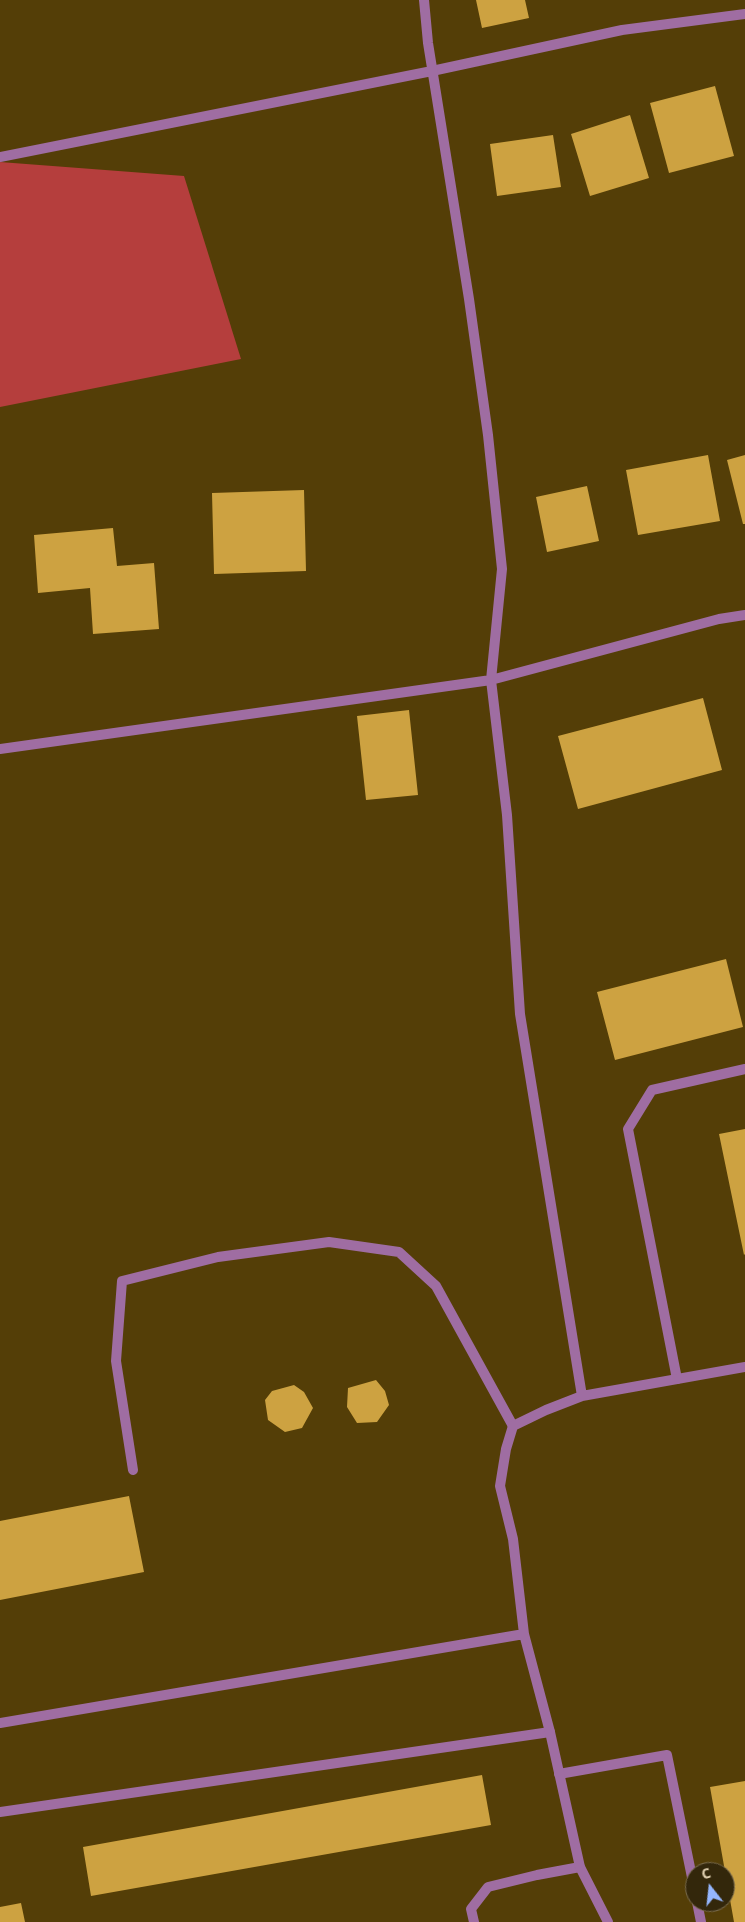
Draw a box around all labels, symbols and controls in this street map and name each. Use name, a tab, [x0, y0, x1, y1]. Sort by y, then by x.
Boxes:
north arrow	[685, 1862, 735, 1912]
text: С	[699, 1863, 713, 1883]

